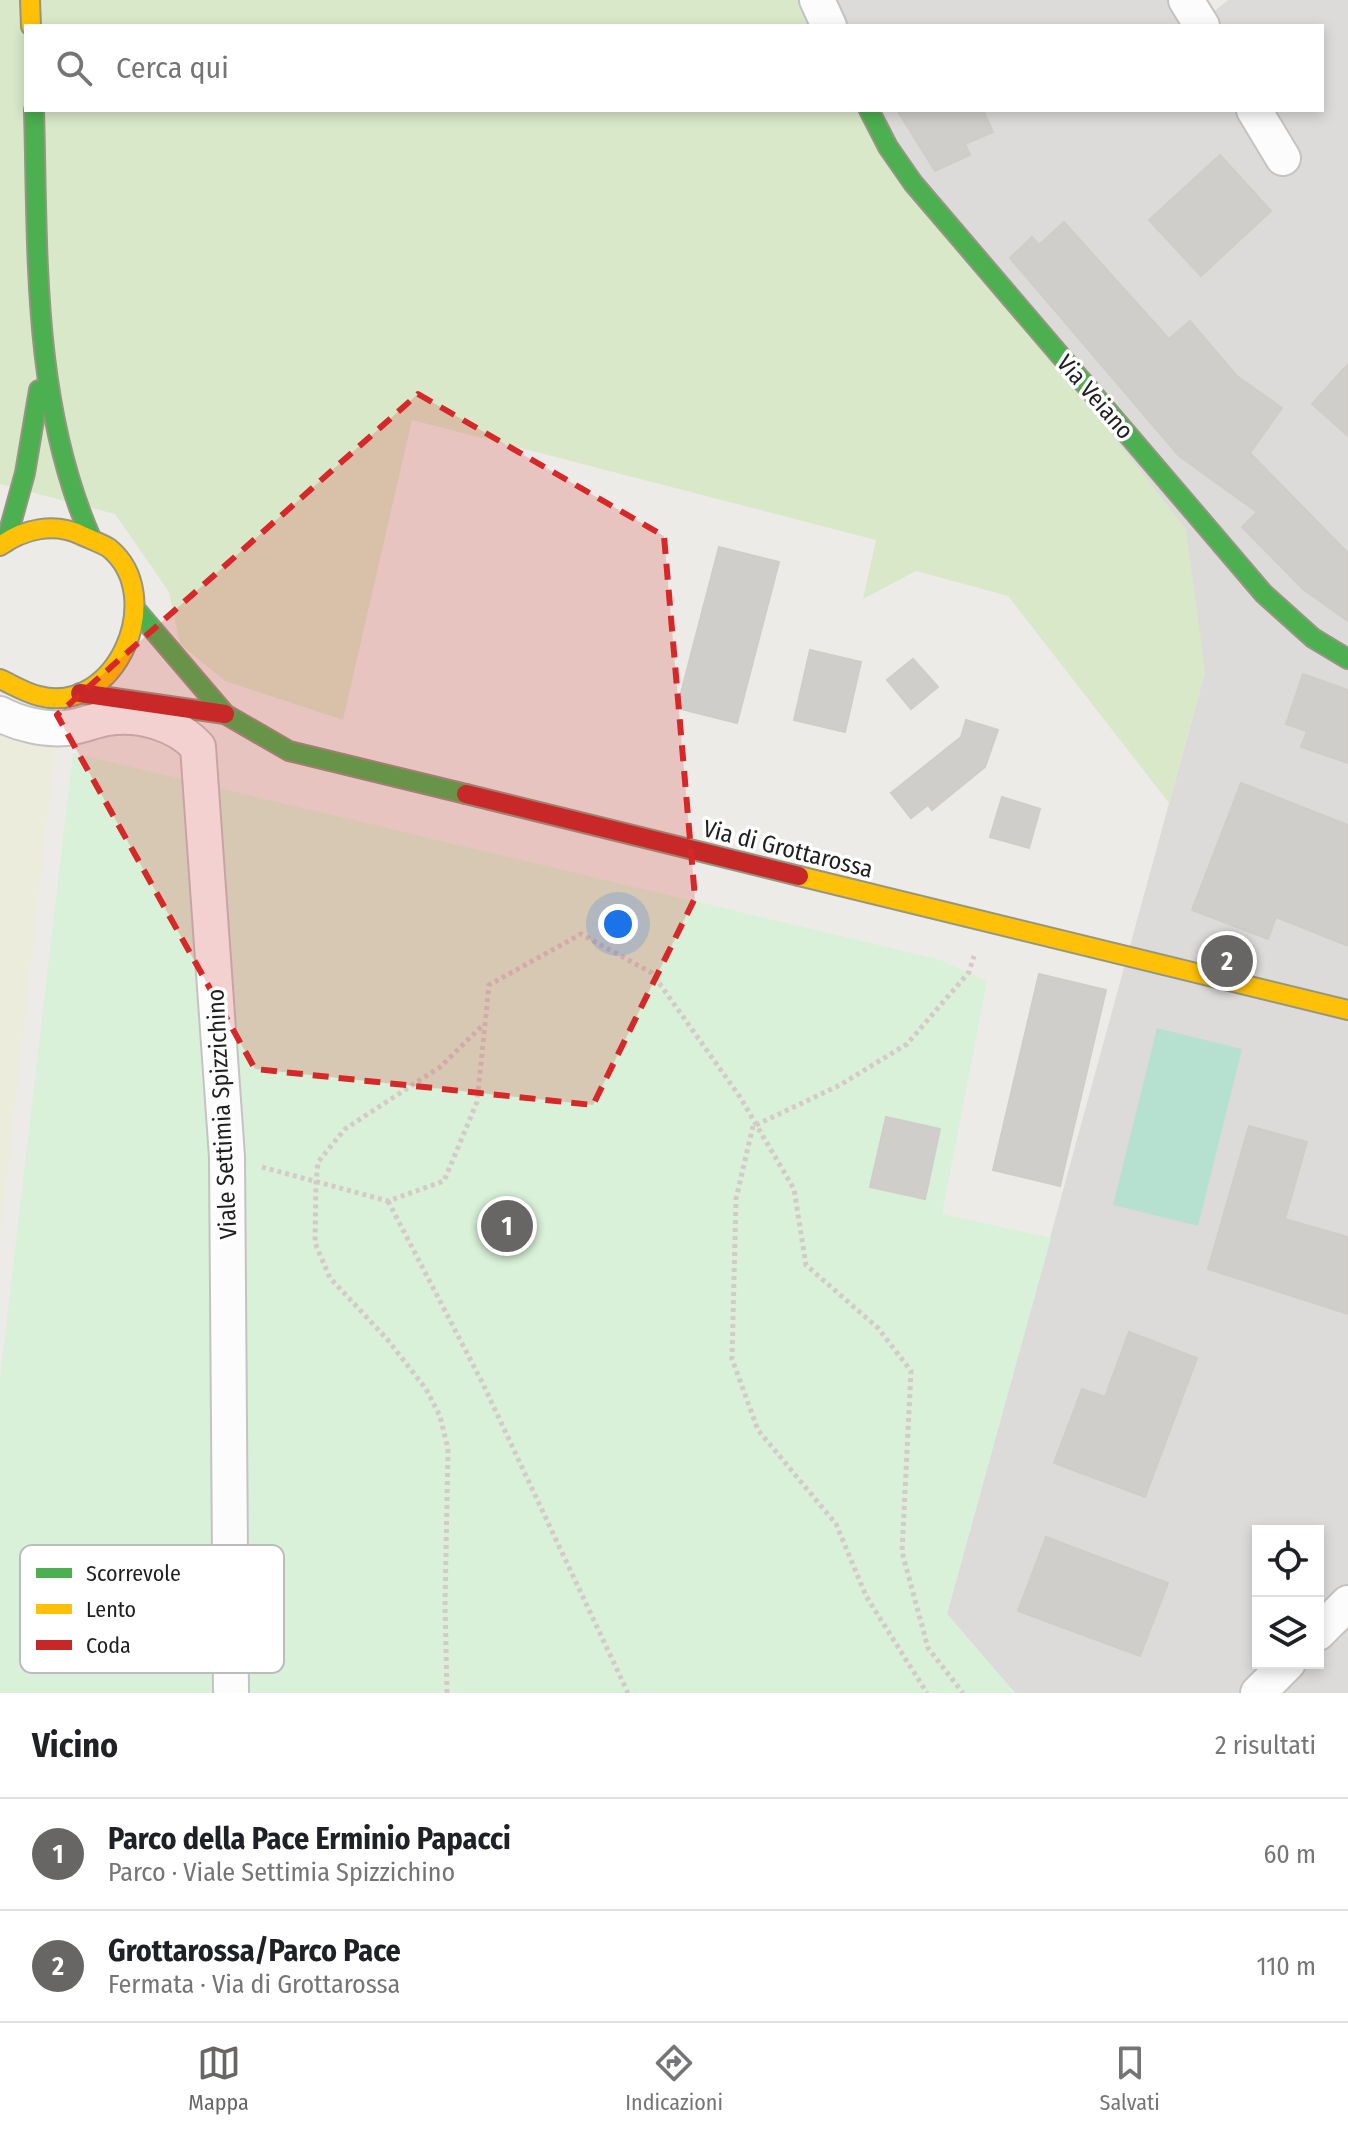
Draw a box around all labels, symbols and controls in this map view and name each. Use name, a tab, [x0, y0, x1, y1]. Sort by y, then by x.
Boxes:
search box	[24, 24, 1324, 112]
icon: search	[52, 46, 96, 90]
text: Cerca qui	[116, 50, 229, 86]
street label: Via Veiano	[1051, 349, 1139, 445]
street label: Via di Grottarossa	[700, 814, 876, 884]
your location	[598, 904, 638, 944]
pin: 2	[1201, 931, 1253, 991]
street label: Viale Settimia Spizzichino	[201, 988, 243, 1240]
pin: 1	[481, 1196, 533, 1256]
map controls	[1252, 1525, 1324, 1669]
button: locate	[1252, 1525, 1324, 1597]
legend	[20, 1545, 284, 1673]
text: Scorrevole	[86, 1560, 181, 1587]
text: Lento	[86, 1596, 136, 1623]
button: layers	[1252, 1597, 1324, 1669]
text: Coda	[86, 1632, 131, 1659]
text: Vicino	[32, 1725, 118, 1766]
text: 2 risultati	[1215, 1730, 1316, 1761]
text: Parco della Pace Erminio Papacci	[108, 1821, 511, 1857]
text: 1	[53, 1839, 64, 1870]
text: 60 m	[1263, 1839, 1316, 1870]
text: Parco · Viale Settimia Spizzichino	[108, 1857, 455, 1888]
text: Grottarossa/Parco Pace	[108, 1933, 401, 1969]
text: 2	[52, 1951, 64, 1982]
text: 110 m	[1256, 1951, 1316, 1982]
text: Fermata · Via di Grottarossa	[108, 1969, 400, 2000]
tab: Mappa	[188, 2041, 249, 2116]
tab: Indicazioni	[625, 2041, 723, 2116]
tab: Salvati	[1100, 2041, 1160, 2116]

